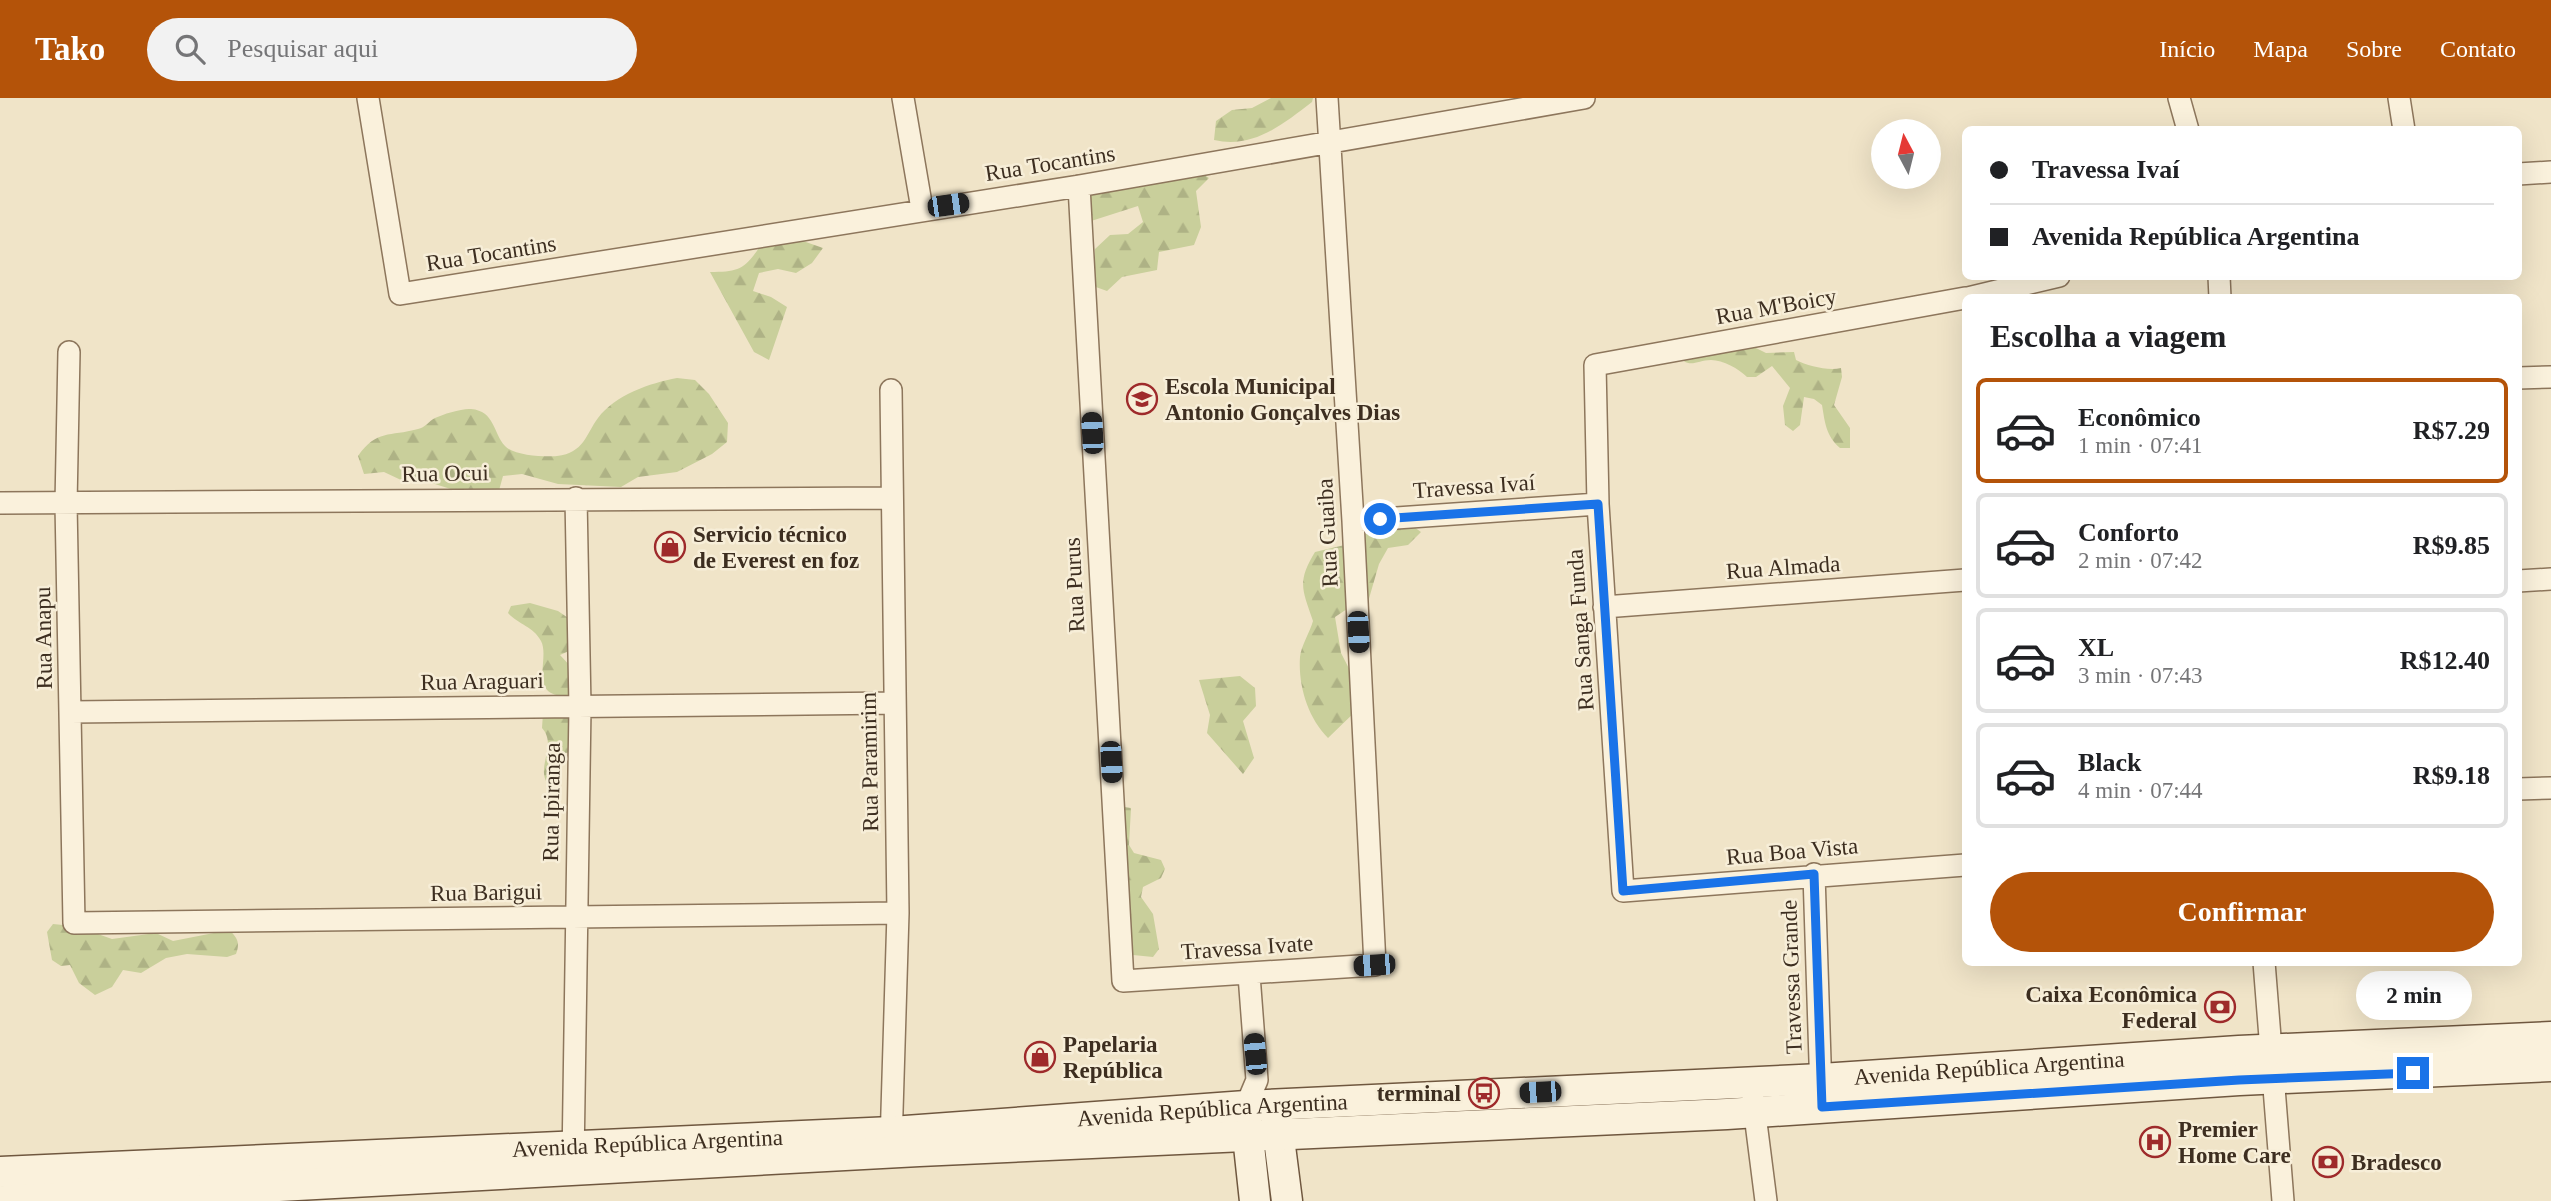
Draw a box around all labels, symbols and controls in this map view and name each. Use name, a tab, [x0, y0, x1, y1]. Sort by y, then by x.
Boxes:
search box	[147, 18, 637, 81]
icon: search	[171, 30, 209, 68]
text: Tako	[35, 31, 105, 67]
text: Pesquisar aqui	[227, 34, 378, 63]
text: Início	[2159, 36, 2215, 62]
text: Mapa	[2253, 36, 2308, 62]
text: Sobre	[2346, 36, 2402, 62]
text: Contato	[2440, 36, 2516, 62]
north arrow	[1871, 119, 1941, 189]
map controls	[1871, 119, 1941, 189]
street label: Rua Tocantins	[983, 141, 1117, 186]
text: Travessa Ivaí	[2032, 155, 2180, 184]
car	[926, 192, 971, 218]
text: Avenida República Argentina	[2032, 222, 2359, 251]
street label: Rua Tocantins	[424, 231, 558, 276]
street label: Rua M'Boicy	[1714, 283, 1839, 329]
text: Escolha a viagem	[1990, 318, 2226, 354]
place label: Escola Municipal Antonio Gonçalves Dias	[1165, 374, 1400, 425]
school or university icon: Escola Municipal Antonio Gonçalves Dias	[1125, 382, 1159, 416]
icon: car	[1994, 399, 2057, 462]
text: Econômico	[2078, 403, 2201, 432]
car	[1081, 411, 1104, 455]
text: R$7.29	[2413, 416, 2490, 445]
text: 1 min · 07:41	[2078, 433, 2203, 458]
street label: Rua Ocui	[401, 460, 489, 487]
street label: Travessa Ivaí	[1412, 470, 1537, 503]
street label: Rua Guaiba	[1312, 478, 1343, 588]
route start	[1364, 503, 1396, 535]
icon: car	[1994, 514, 2057, 577]
text: Conforto	[2078, 518, 2179, 547]
place label: Servicio técnico de Everest en foz	[693, 522, 859, 573]
shop icon: Servicio técnico de Everest en foz	[653, 530, 687, 564]
text: R$9.85	[2413, 531, 2490, 560]
street label: Rua Purus	[1060, 537, 1089, 633]
street label: Rua Sanga Funda	[1562, 548, 1599, 712]
text: 2 min · 07:42	[2078, 548, 2203, 573]
street label: Rua Almada	[1725, 551, 1841, 584]
street label: Rua Anapu	[30, 586, 57, 690]
car	[1347, 610, 1370, 654]
icon: car	[1994, 629, 2057, 692]
text: XL	[2078, 633, 2114, 662]
text: R$12.40	[2400, 646, 2490, 675]
text: 3 min · 07:43	[2078, 663, 2203, 688]
street label: Rua Araguari	[420, 668, 544, 695]
street label: Rua Paramirim	[856, 692, 883, 832]
car	[1100, 740, 1123, 784]
street label: Rua Ipiranga	[538, 742, 565, 862]
icon: car	[1994, 744, 2057, 807]
text: Black	[2078, 748, 2142, 777]
text: R$9.18	[2413, 761, 2490, 790]
text: 4 min · 07:44	[2078, 778, 2203, 803]
street label: Rua Boa Vista	[1725, 833, 1859, 870]
button: Confirmar	[1990, 872, 2494, 952]
street label: Rua Barigui	[430, 879, 542, 906]
street label: Travessa Grande	[1776, 899, 1807, 1055]
street label: Travessa Ivate	[1180, 930, 1314, 965]
car	[1353, 953, 1396, 977]
callout: 2 min	[2355, 972, 2471, 1020]
place label: Caixa Econômica Federal	[2025, 982, 2197, 1033]
text: 2 min	[2386, 983, 2442, 1008]
bank icon: Caixa Econômica Federal	[2203, 990, 2237, 1024]
place label: Papelaria República	[1063, 1032, 1163, 1083]
car	[1243, 1032, 1268, 1076]
shop icon: Papelaria República	[1023, 1040, 1057, 1074]
street label: Avenida República Argentina	[1853, 1047, 2125, 1090]
route end	[2397, 1057, 2429, 1089]
bus stop icon: terminal	[1467, 1076, 1501, 1110]
car	[1519, 1080, 1562, 1104]
place label: terminal	[1377, 1081, 1461, 1106]
street label: Avenida República Argentina	[1076, 1089, 1348, 1131]
place label: Premier Home Care	[2178, 1117, 2291, 1168]
street label: Avenida República Argentina	[511, 1125, 783, 1162]
hospital icon: Premier Home Care	[2138, 1125, 2172, 1159]
bank icon: Bradesco	[2311, 1145, 2345, 1179]
place label: Bradesco	[2351, 1150, 2442, 1175]

